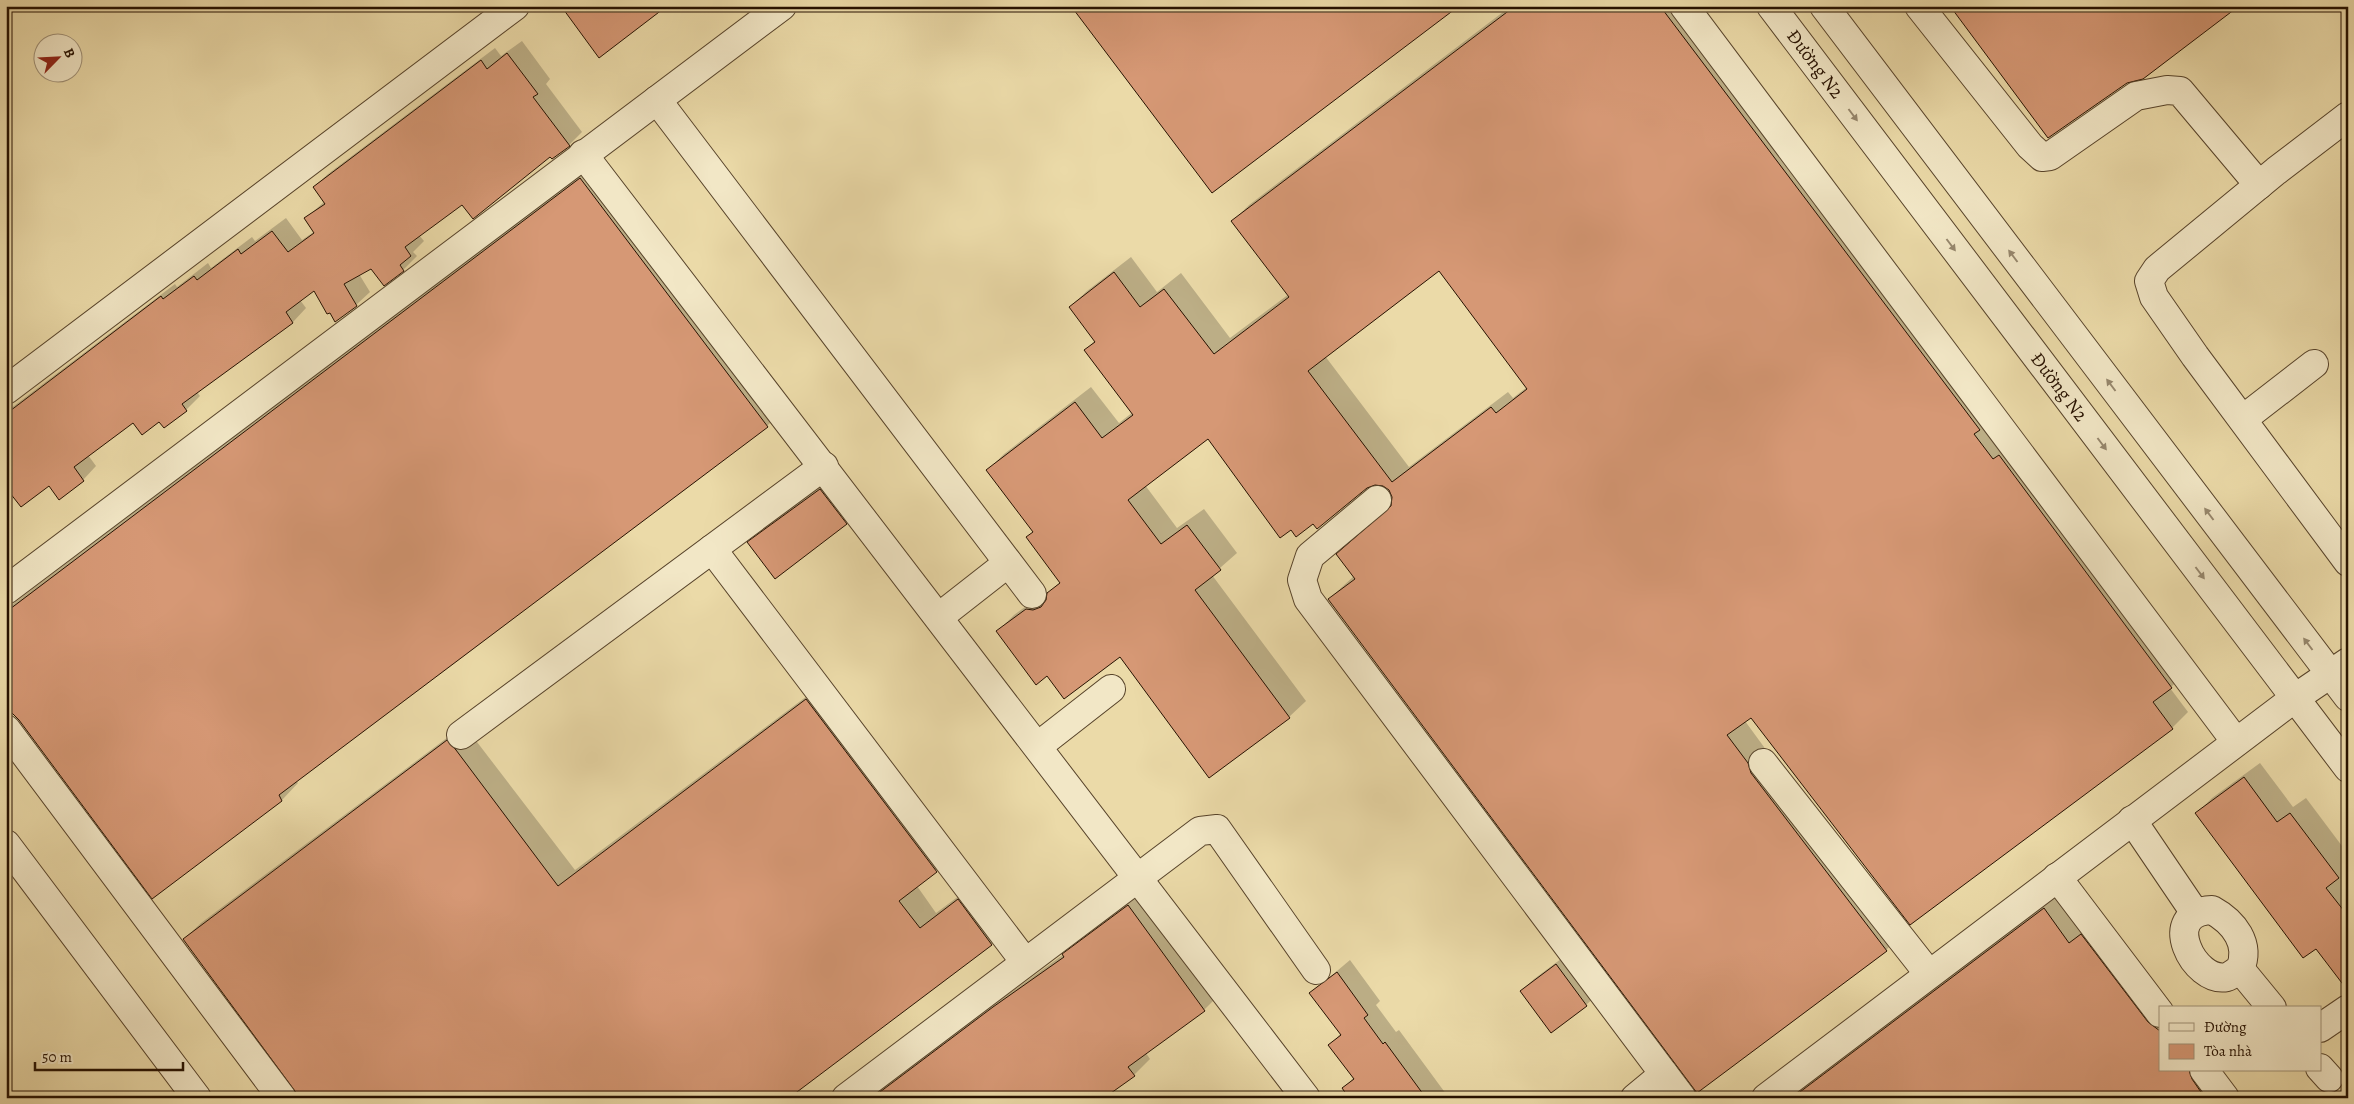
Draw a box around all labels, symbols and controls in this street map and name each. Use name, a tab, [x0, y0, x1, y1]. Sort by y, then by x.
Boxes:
street label: Đường N2	[1780, 24, 1850, 104]
north arrow	[32, 32, 82, 82]
text: B	[59, 45, 80, 61]
one-way arrow	[1848, 108, 1858, 122]
one-way arrow	[1946, 238, 1956, 252]
one-way arrow	[2008, 249, 2018, 262]
street label: Đường N2	[2024, 347, 2094, 427]
one-way arrow	[2106, 378, 2116, 392]
one-way arrow	[2097, 437, 2107, 451]
one-way arrow	[2204, 508, 2215, 521]
one-way arrow	[2195, 567, 2206, 580]
one-way arrow	[2302, 638, 2313, 651]
legend	[2159, 1006, 2322, 1072]
text: Đường	[2204, 1017, 2247, 1037]
scale bar	[35, 1039, 182, 1071]
text: Tòa nhà	[2204, 1041, 2252, 1061]
text: 50 m	[42, 1047, 72, 1067]

